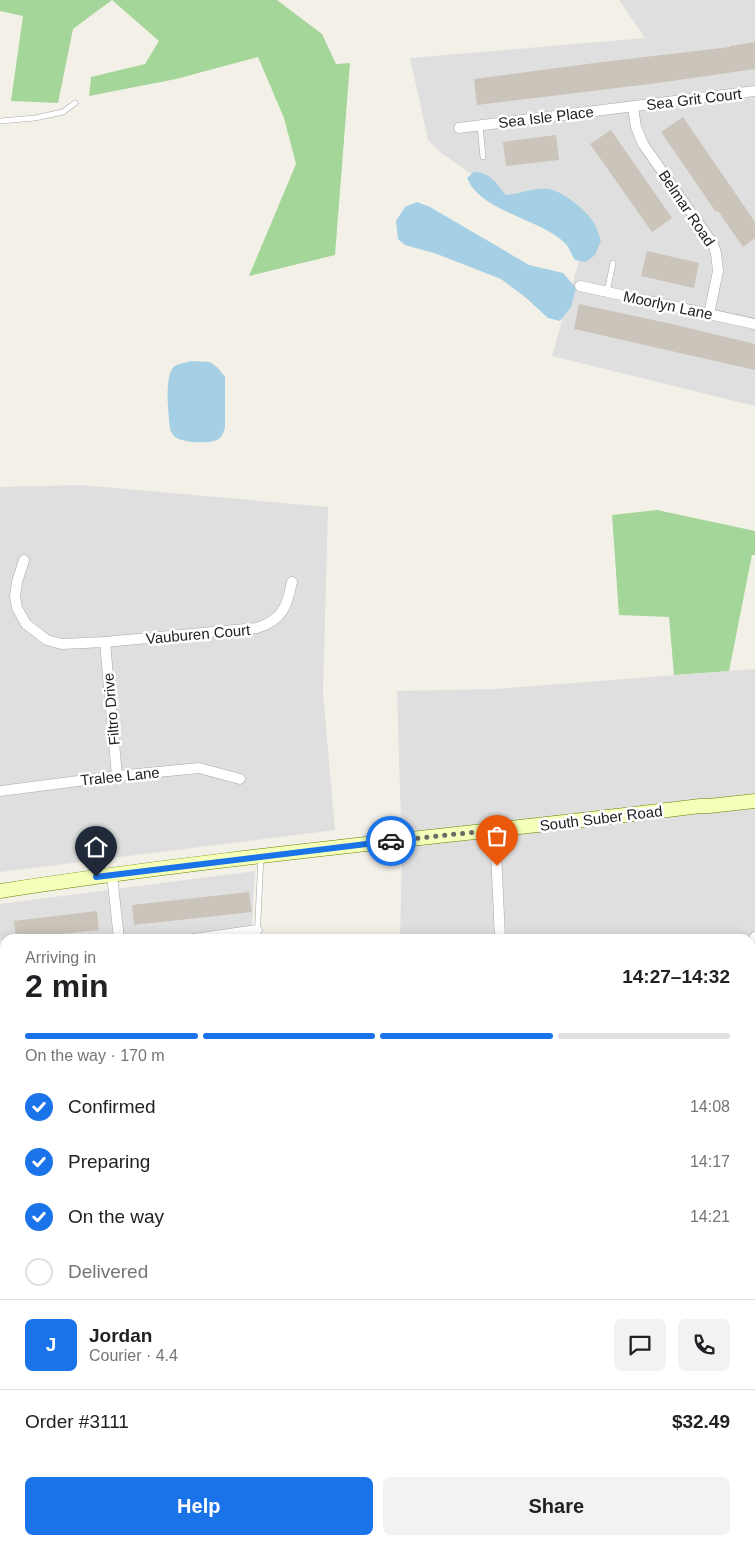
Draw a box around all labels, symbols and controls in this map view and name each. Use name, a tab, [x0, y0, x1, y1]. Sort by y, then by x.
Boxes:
street label: Sea Grit Court	[645, 85, 743, 113]
street label: Sea Isle Place	[497, 103, 595, 131]
street label: Belmar Road	[655, 167, 719, 249]
street label: Moorlyn Lane	[622, 287, 714, 323]
street label: Vauburen Court	[145, 621, 252, 647]
street label: Filtro Drive	[99, 672, 123, 746]
street label: Tralee Lane	[80, 763, 160, 789]
street label: South Suber Road	[539, 802, 663, 834]
pin	[476, 815, 518, 866]
courier	[366, 816, 416, 866]
icon: bag	[483, 822, 511, 850]
pin	[75, 826, 117, 877]
icon: car	[377, 827, 405, 855]
icon: home	[82, 833, 110, 861]
text: Arriving in	[25, 949, 96, 966]
text: 14:27–14:32	[622, 966, 730, 987]
text: 2 min	[25, 968, 109, 1004]
text: On the way · 170 m	[25, 1047, 165, 1064]
icon: check	[25, 1093, 53, 1121]
text: Confirmed	[68, 1096, 156, 1117]
text: 14:08	[690, 1098, 730, 1115]
icon: check	[25, 1148, 53, 1176]
text: Preparing	[68, 1151, 150, 1172]
text: 14:17	[690, 1153, 730, 1170]
icon: check	[25, 1203, 53, 1231]
text: On the way	[68, 1206, 164, 1227]
text: 14:21	[690, 1208, 730, 1225]
text: Delivered	[68, 1261, 148, 1282]
button: chat	[614, 1319, 666, 1371]
button: phone	[678, 1319, 730, 1371]
text: Jordan	[89, 1325, 152, 1346]
text: J	[46, 1334, 56, 1355]
text: Courier · 4.4	[89, 1347, 178, 1364]
text: Order #3111	[25, 1411, 129, 1432]
text: $32.49	[672, 1411, 730, 1432]
button: Help	[25, 1477, 373, 1535]
button: Share	[383, 1477, 730, 1535]

